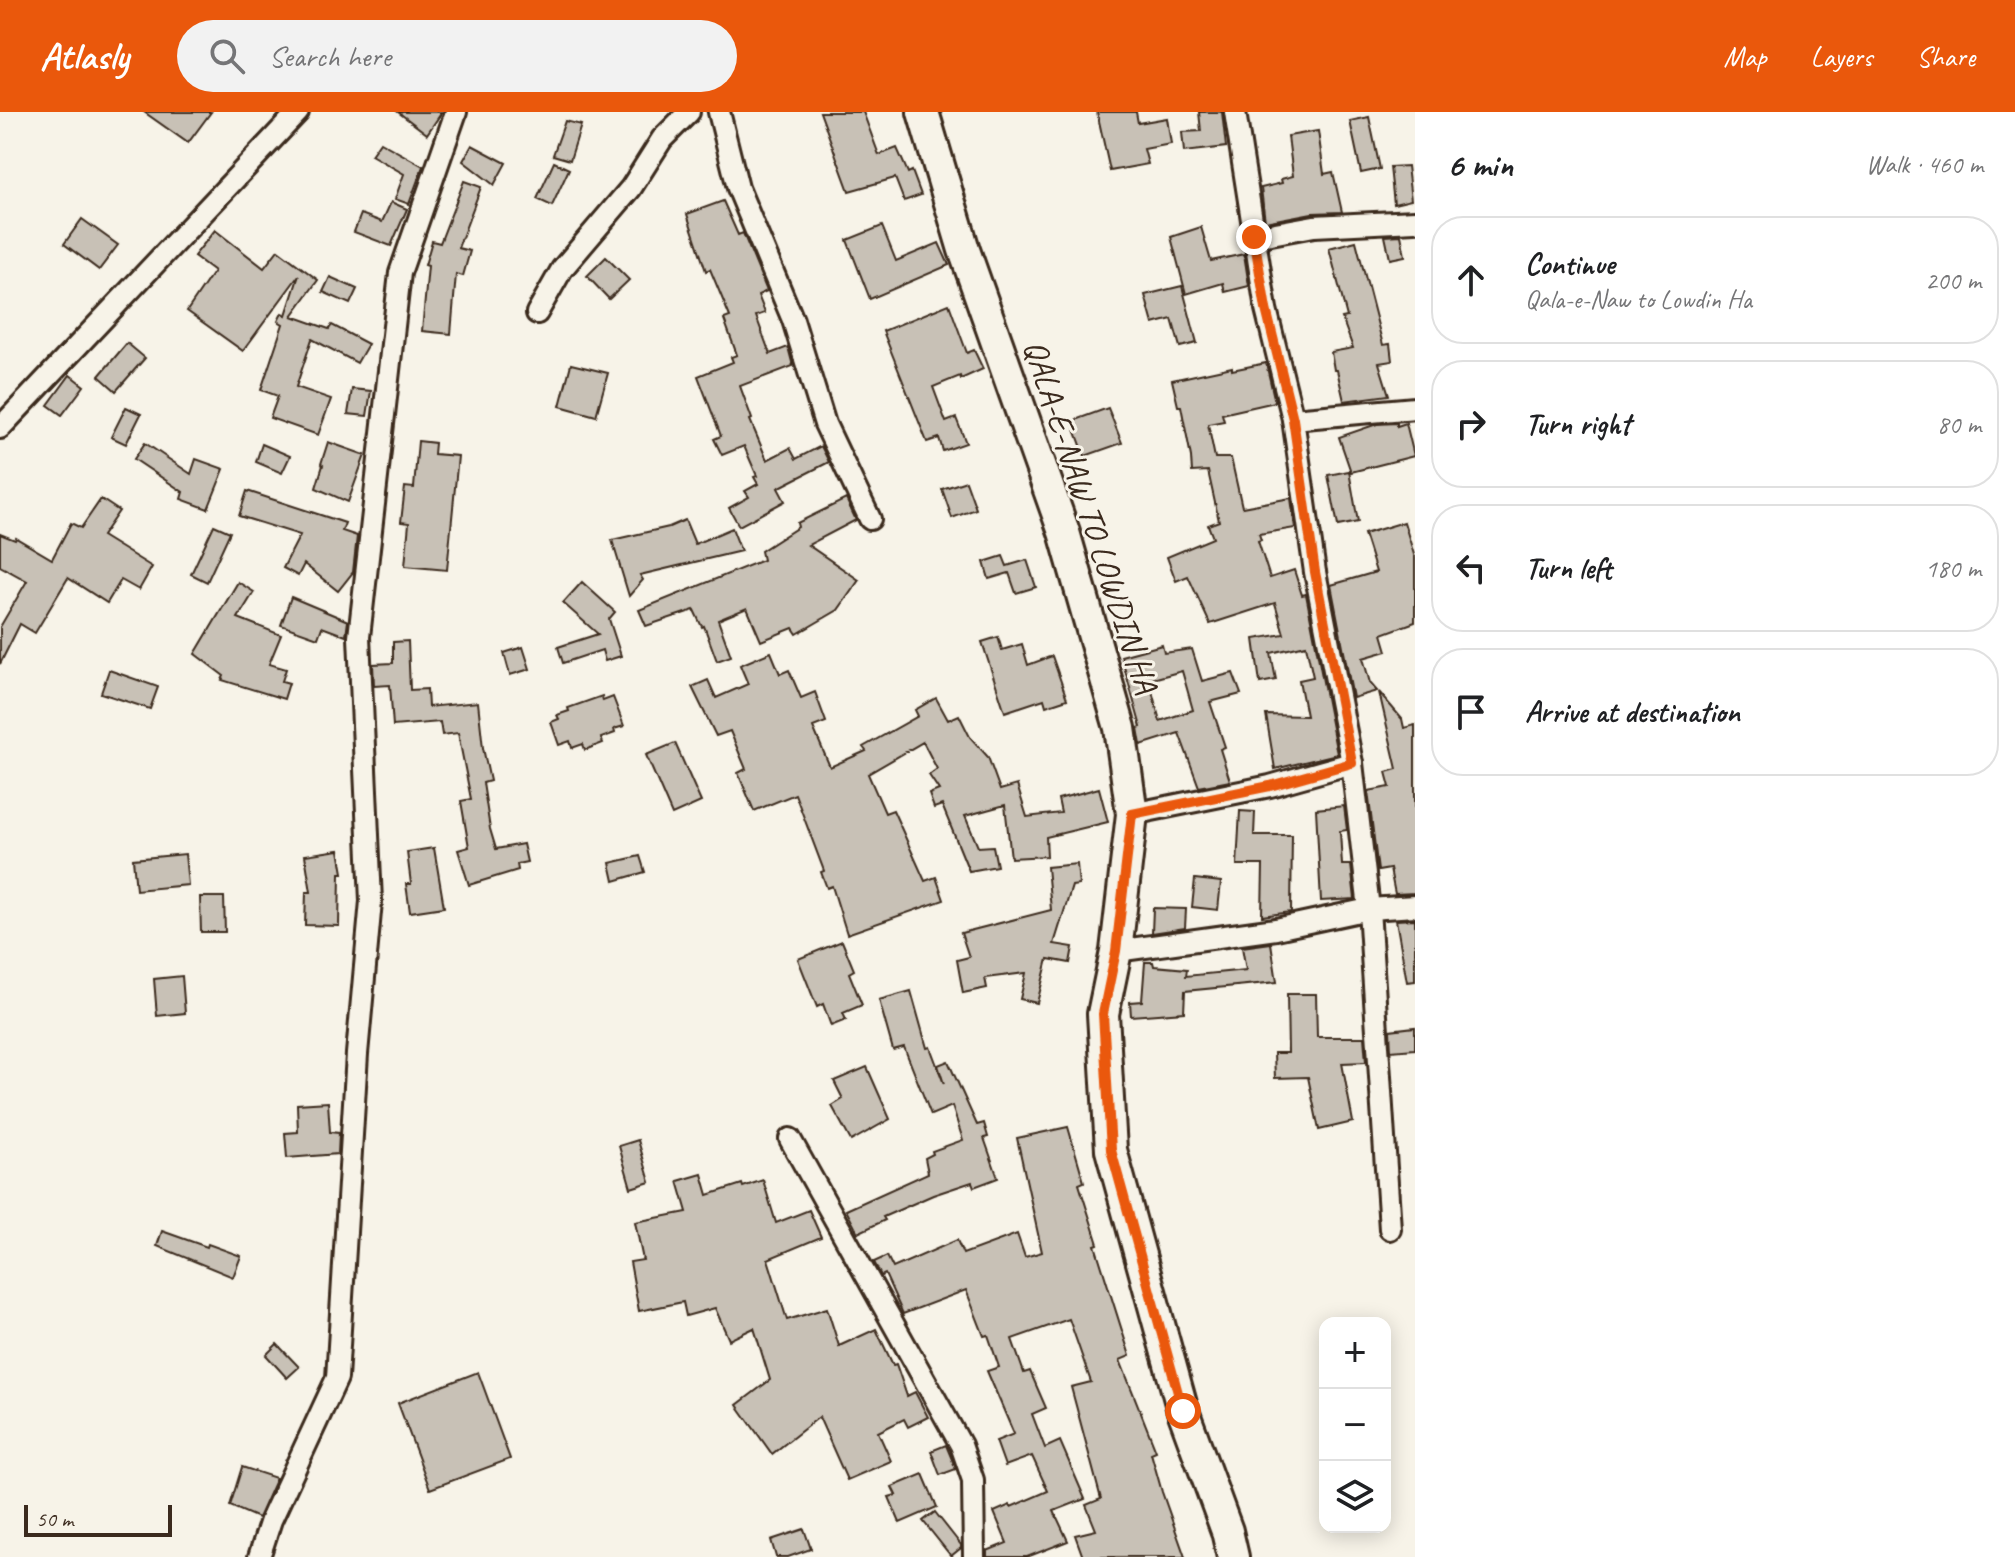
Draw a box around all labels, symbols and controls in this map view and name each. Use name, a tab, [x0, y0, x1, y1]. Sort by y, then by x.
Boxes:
search box	[177, 20, 737, 92]
text: Atlasly	[40, 33, 129, 80]
icon: search	[205, 34, 249, 78]
text: Search here	[269, 37, 391, 75]
text: Map	[1724, 39, 1767, 74]
text: Layers	[1811, 39, 1872, 74]
text: Share	[1916, 39, 1975, 74]
text: 6 min	[1447, 143, 1513, 186]
text: Walk · 460 m	[1866, 148, 1983, 181]
route end	[1236, 219, 1272, 255]
text: Continue	[1525, 245, 1615, 283]
icon: ahead	[1449, 258, 1493, 302]
text: 200 m	[1925, 264, 1981, 297]
text: Qala-e-Naw to Lowdin Ha	[1525, 283, 1752, 316]
street label: QALA-E-NAW TO LOWDIN HA	[1014, 334, 1169, 699]
icon: right	[1449, 402, 1493, 446]
text: Turn right	[1525, 405, 1630, 443]
text: 80 m	[1937, 408, 1981, 441]
icon: left	[1449, 546, 1493, 590]
text: Turn left	[1525, 549, 1612, 587]
text: 180 m	[1925, 552, 1981, 585]
icon: arrive	[1449, 690, 1493, 734]
text: Arrive at destination	[1525, 693, 1740, 731]
map controls	[1319, 1317, 1391, 1533]
button: +	[1319, 1317, 1391, 1389]
button: −	[1319, 1389, 1391, 1461]
route start	[1165, 1393, 1201, 1429]
button: layers	[1319, 1461, 1391, 1533]
scale bar	[24, 1501, 172, 1537]
text: 50 m	[36, 1505, 73, 1533]

